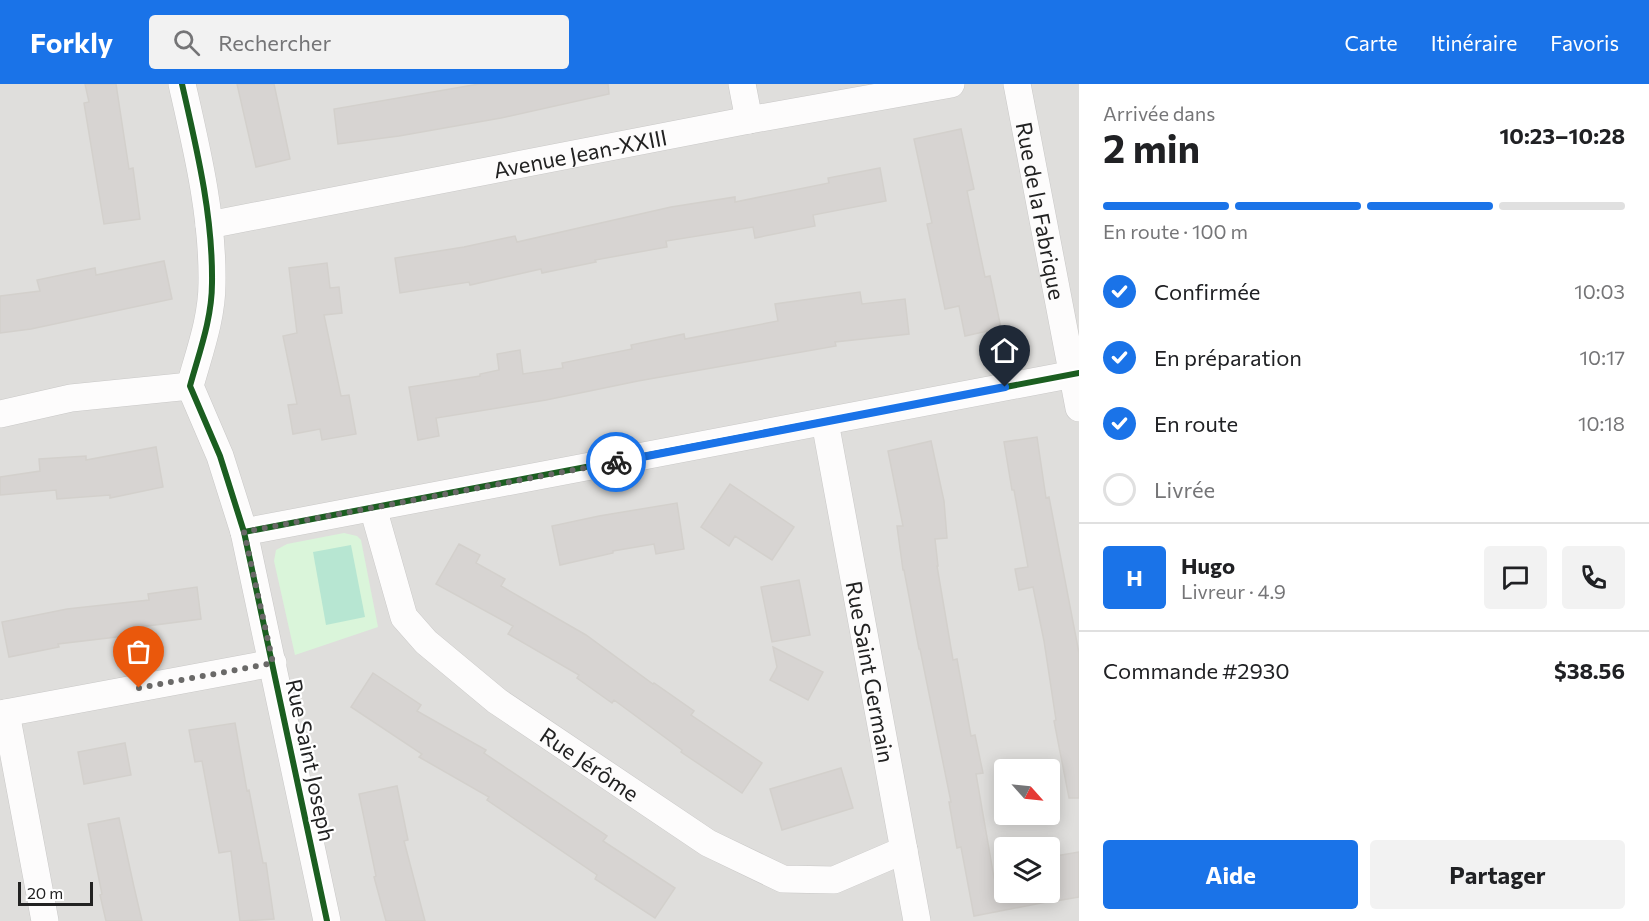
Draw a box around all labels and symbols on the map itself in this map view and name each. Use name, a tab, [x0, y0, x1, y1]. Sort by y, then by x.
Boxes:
street label: Rue de la Fabrique	[1011, 119, 1071, 302]
street label: Avenue Jean-XXIII	[491, 123, 669, 183]
pin	[979, 325, 1030, 387]
courier	[586, 432, 646, 492]
street label: Rue Saint Germain	[841, 579, 901, 765]
pin	[113, 626, 164, 688]
street label: Rue Saint Joseph	[281, 676, 341, 844]
street label: Rue Jérôme	[535, 721, 644, 806]
north arrow	[994, 759, 1060, 825]
scale bar	[18, 879, 93, 906]

